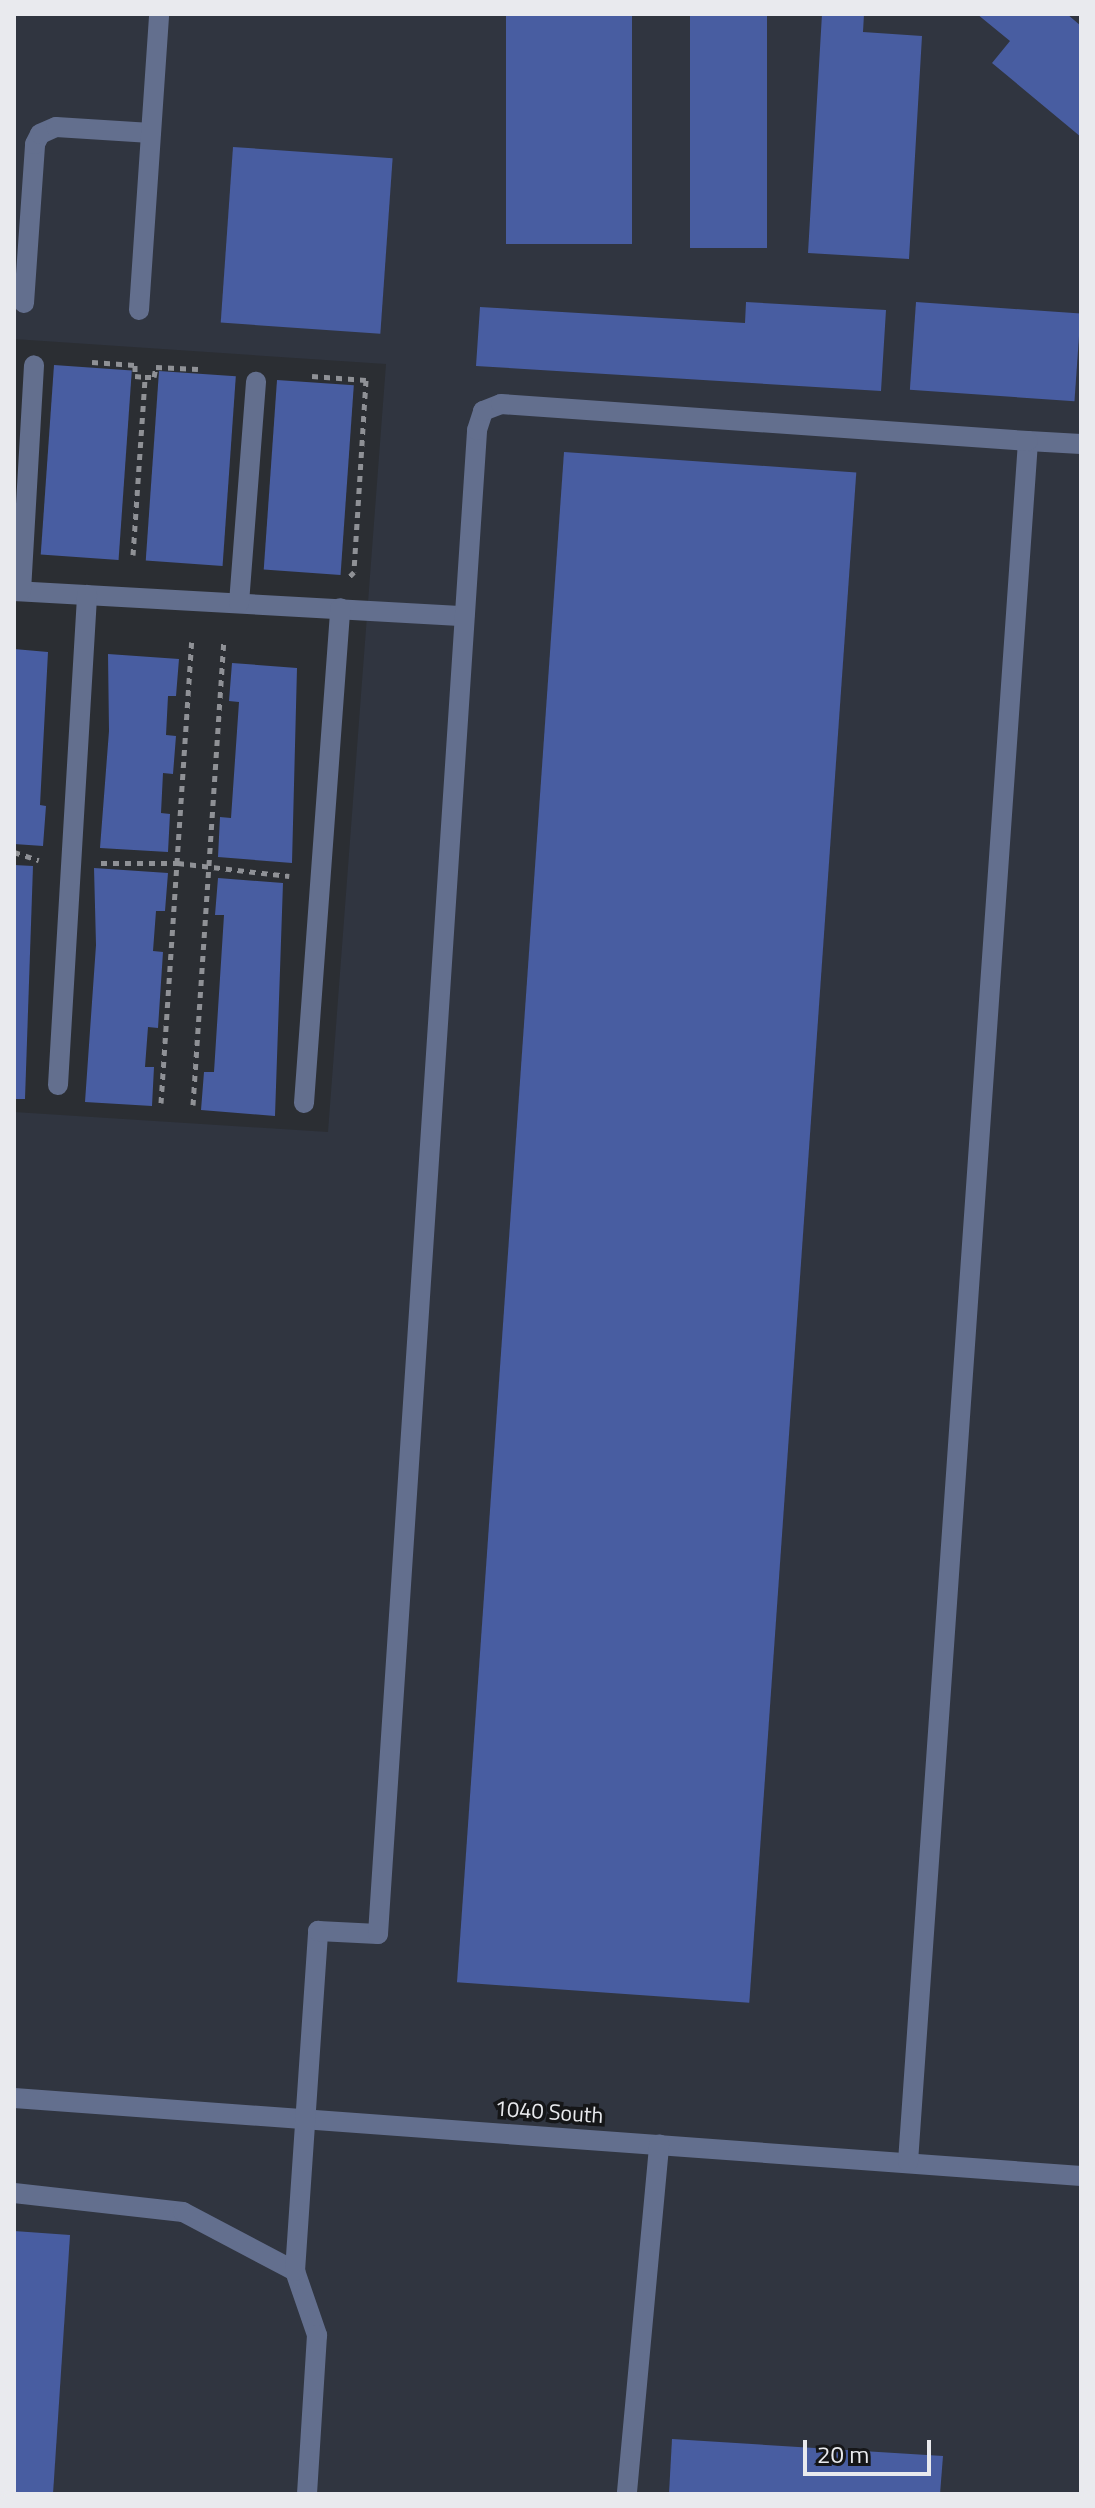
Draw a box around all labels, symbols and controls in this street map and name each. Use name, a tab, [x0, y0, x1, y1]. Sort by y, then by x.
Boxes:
street label: 1040 South	[494, 2095, 604, 2129]
scale bar	[807, 2424, 935, 2474]
text: 20 m	[817, 2436, 869, 2472]

